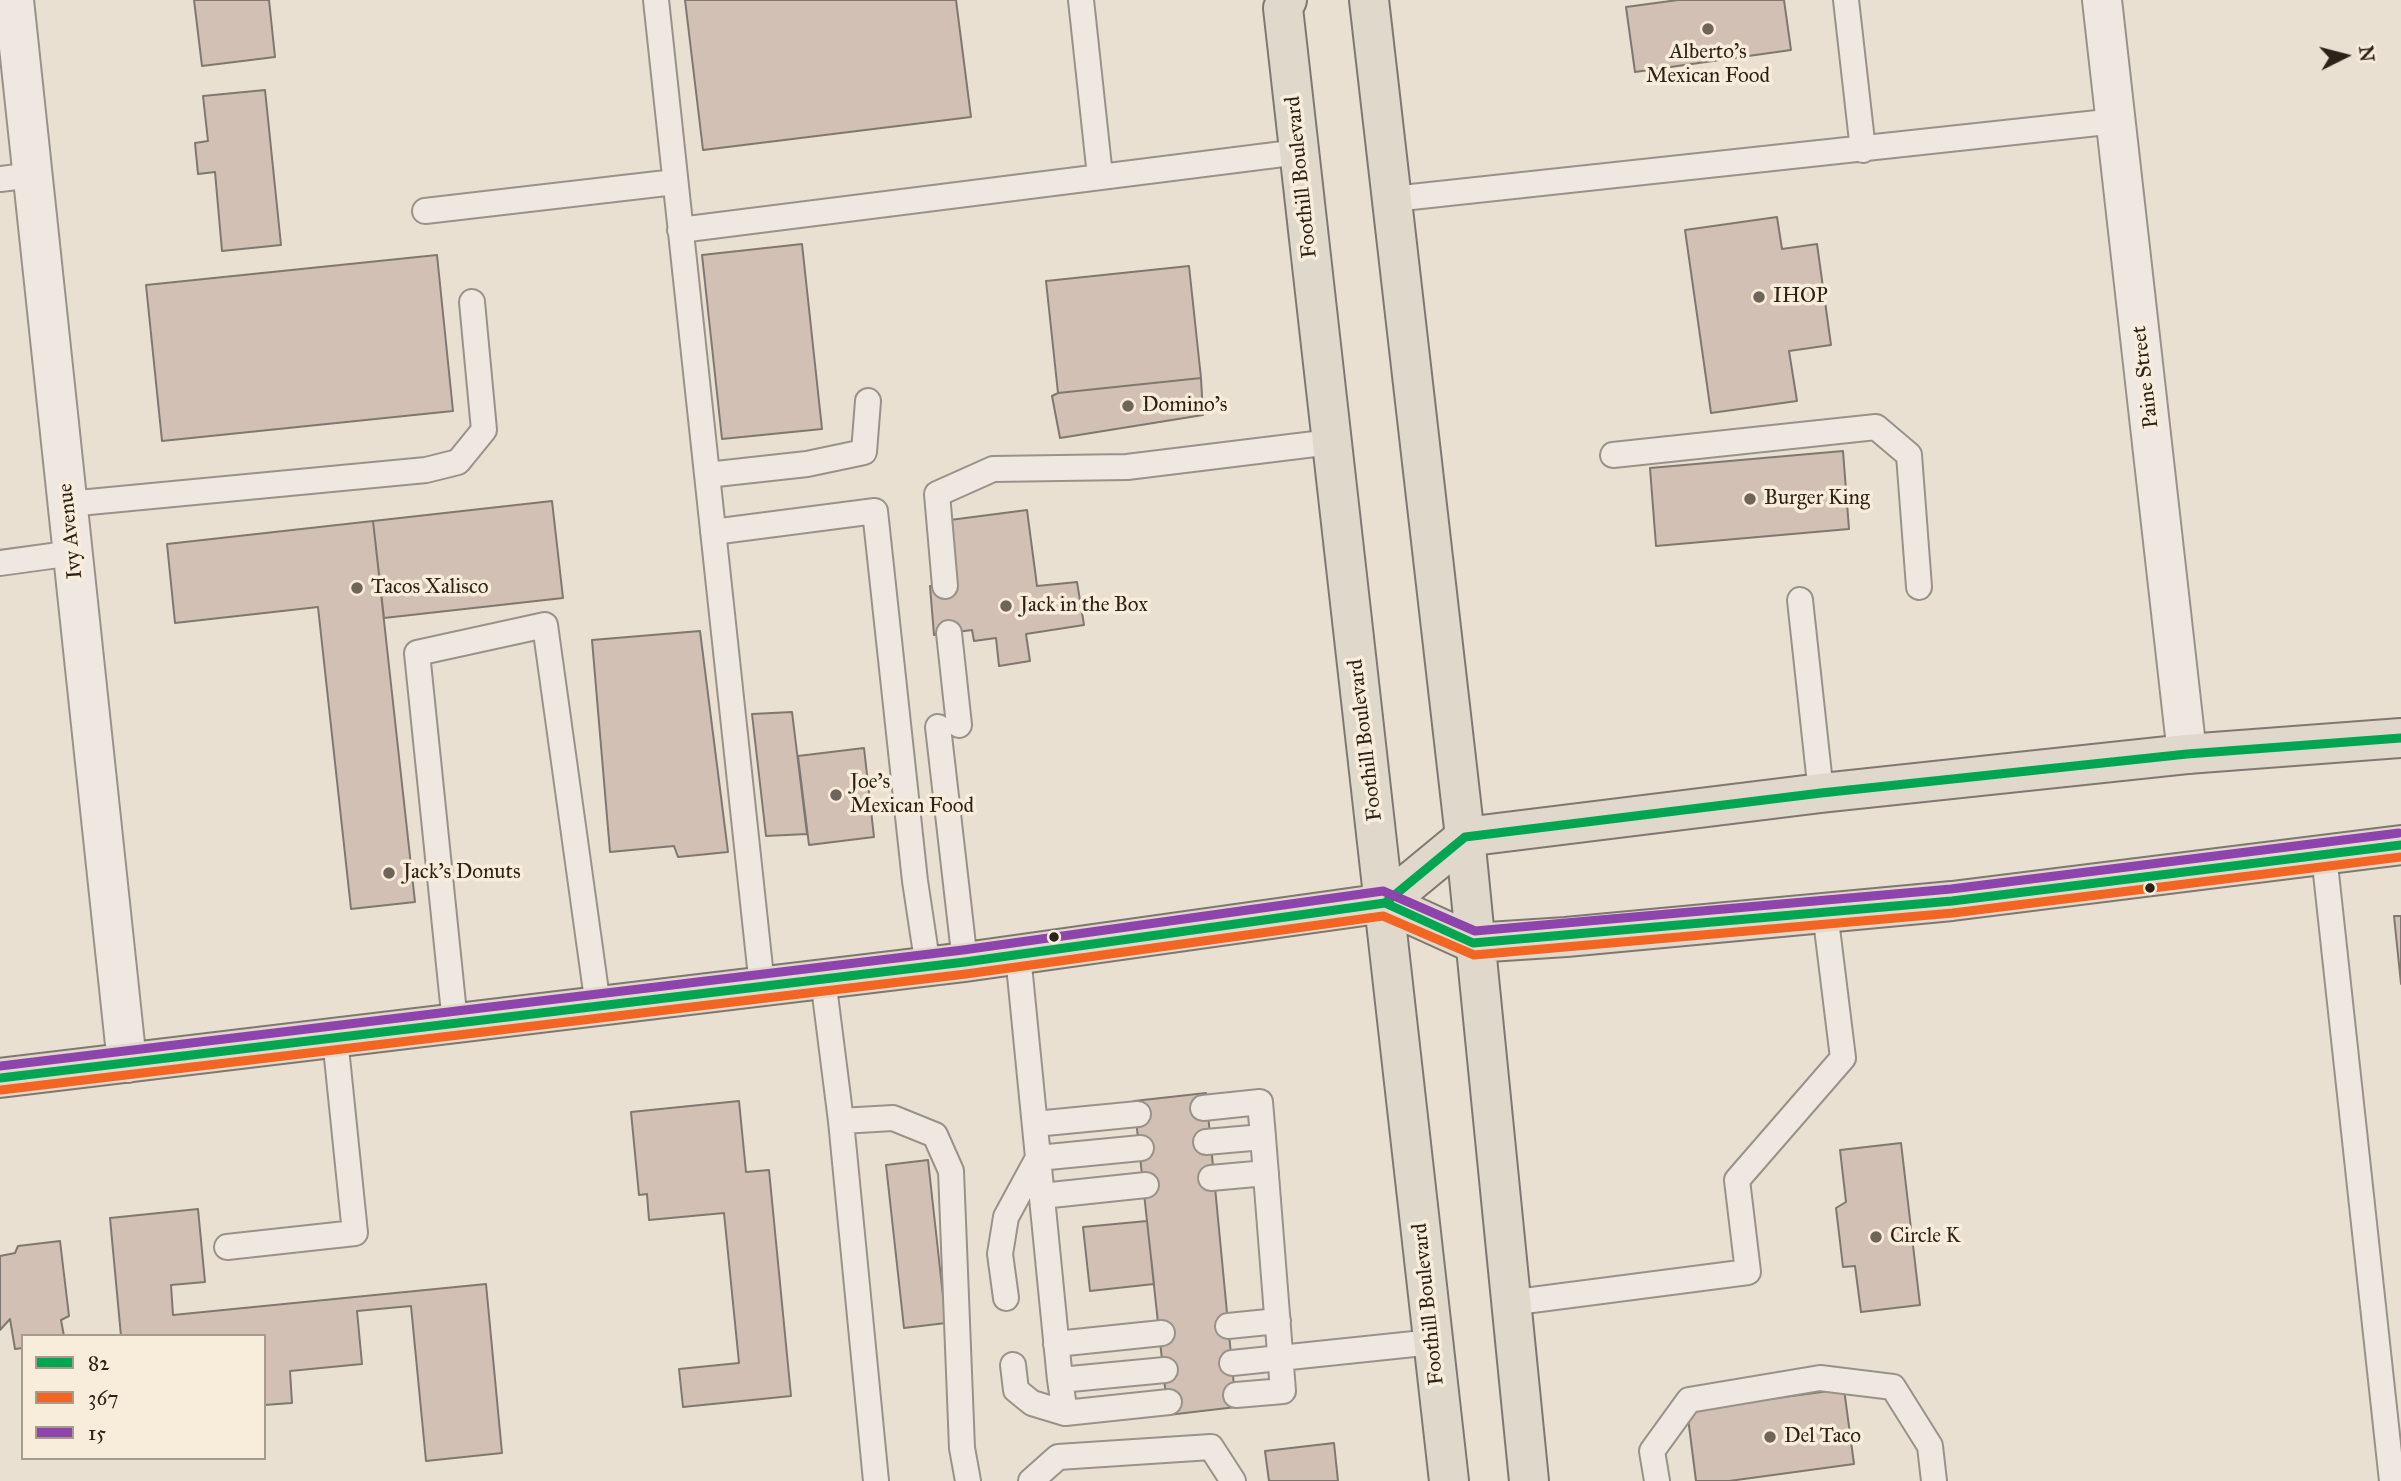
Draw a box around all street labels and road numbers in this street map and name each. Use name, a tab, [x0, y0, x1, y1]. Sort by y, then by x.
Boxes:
street label: Foothill Boulevard	[1281, 95, 1323, 259]
street label: Paine Street	[2127, 324, 2165, 430]
street label: Ivy Avenue	[53, 482, 89, 580]
street label: Foothill Boulevard	[1344, 658, 1388, 822]
street label: Foothill Boulevard	[1408, 1222, 1450, 1386]

